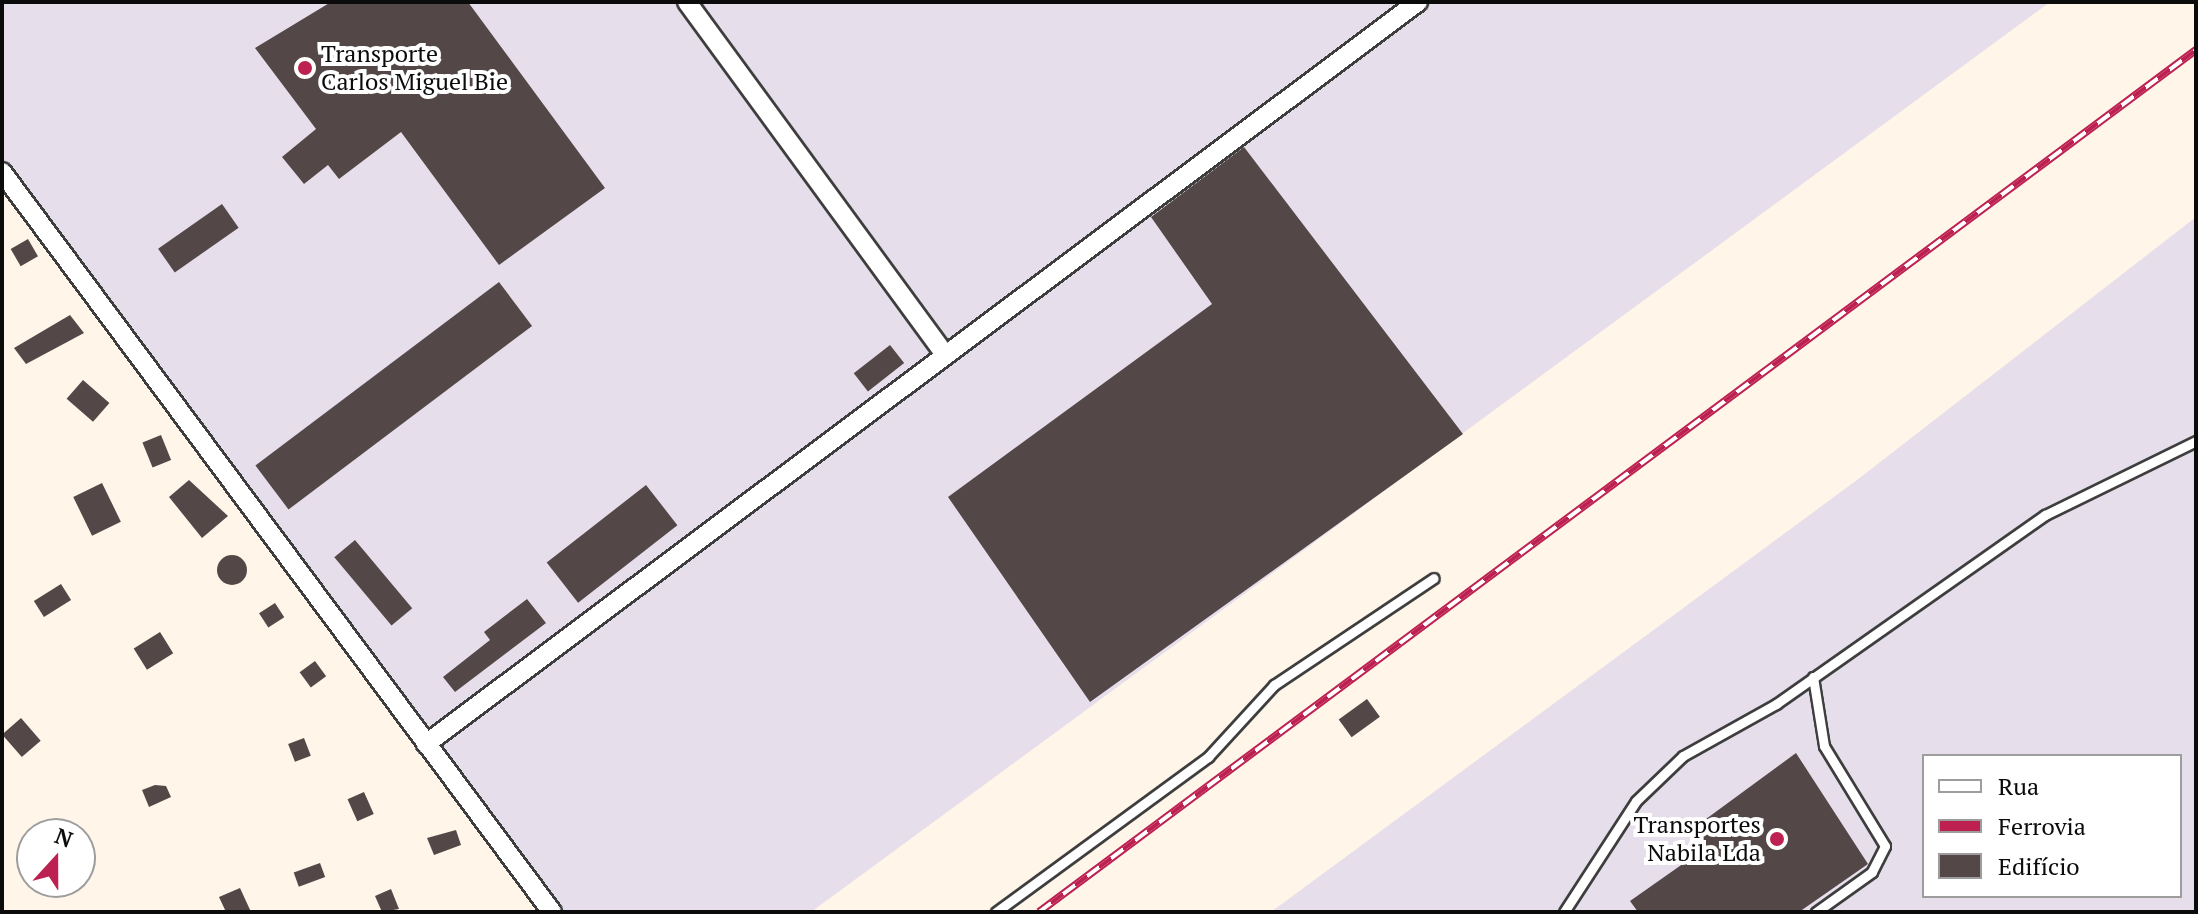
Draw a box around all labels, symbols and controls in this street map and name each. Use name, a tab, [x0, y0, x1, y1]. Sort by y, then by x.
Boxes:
place label: Transporte Carlos Miguel Bie	[321, 40, 508, 96]
marker: Transporte Carlos Miguel Bie	[296, 59, 314, 77]
legend	[1922, 754, 2182, 898]
text: Rua	[1998, 770, 2039, 802]
text: Ferrovia	[1998, 810, 2086, 842]
place label: Transportes Nabila Lda	[1633, 811, 1761, 867]
north arrow	[16, 818, 96, 898]
text: N	[51, 820, 77, 854]
marker: Transportes Nabila Lda	[1768, 830, 1786, 848]
text: Edifício	[1998, 850, 2080, 882]

